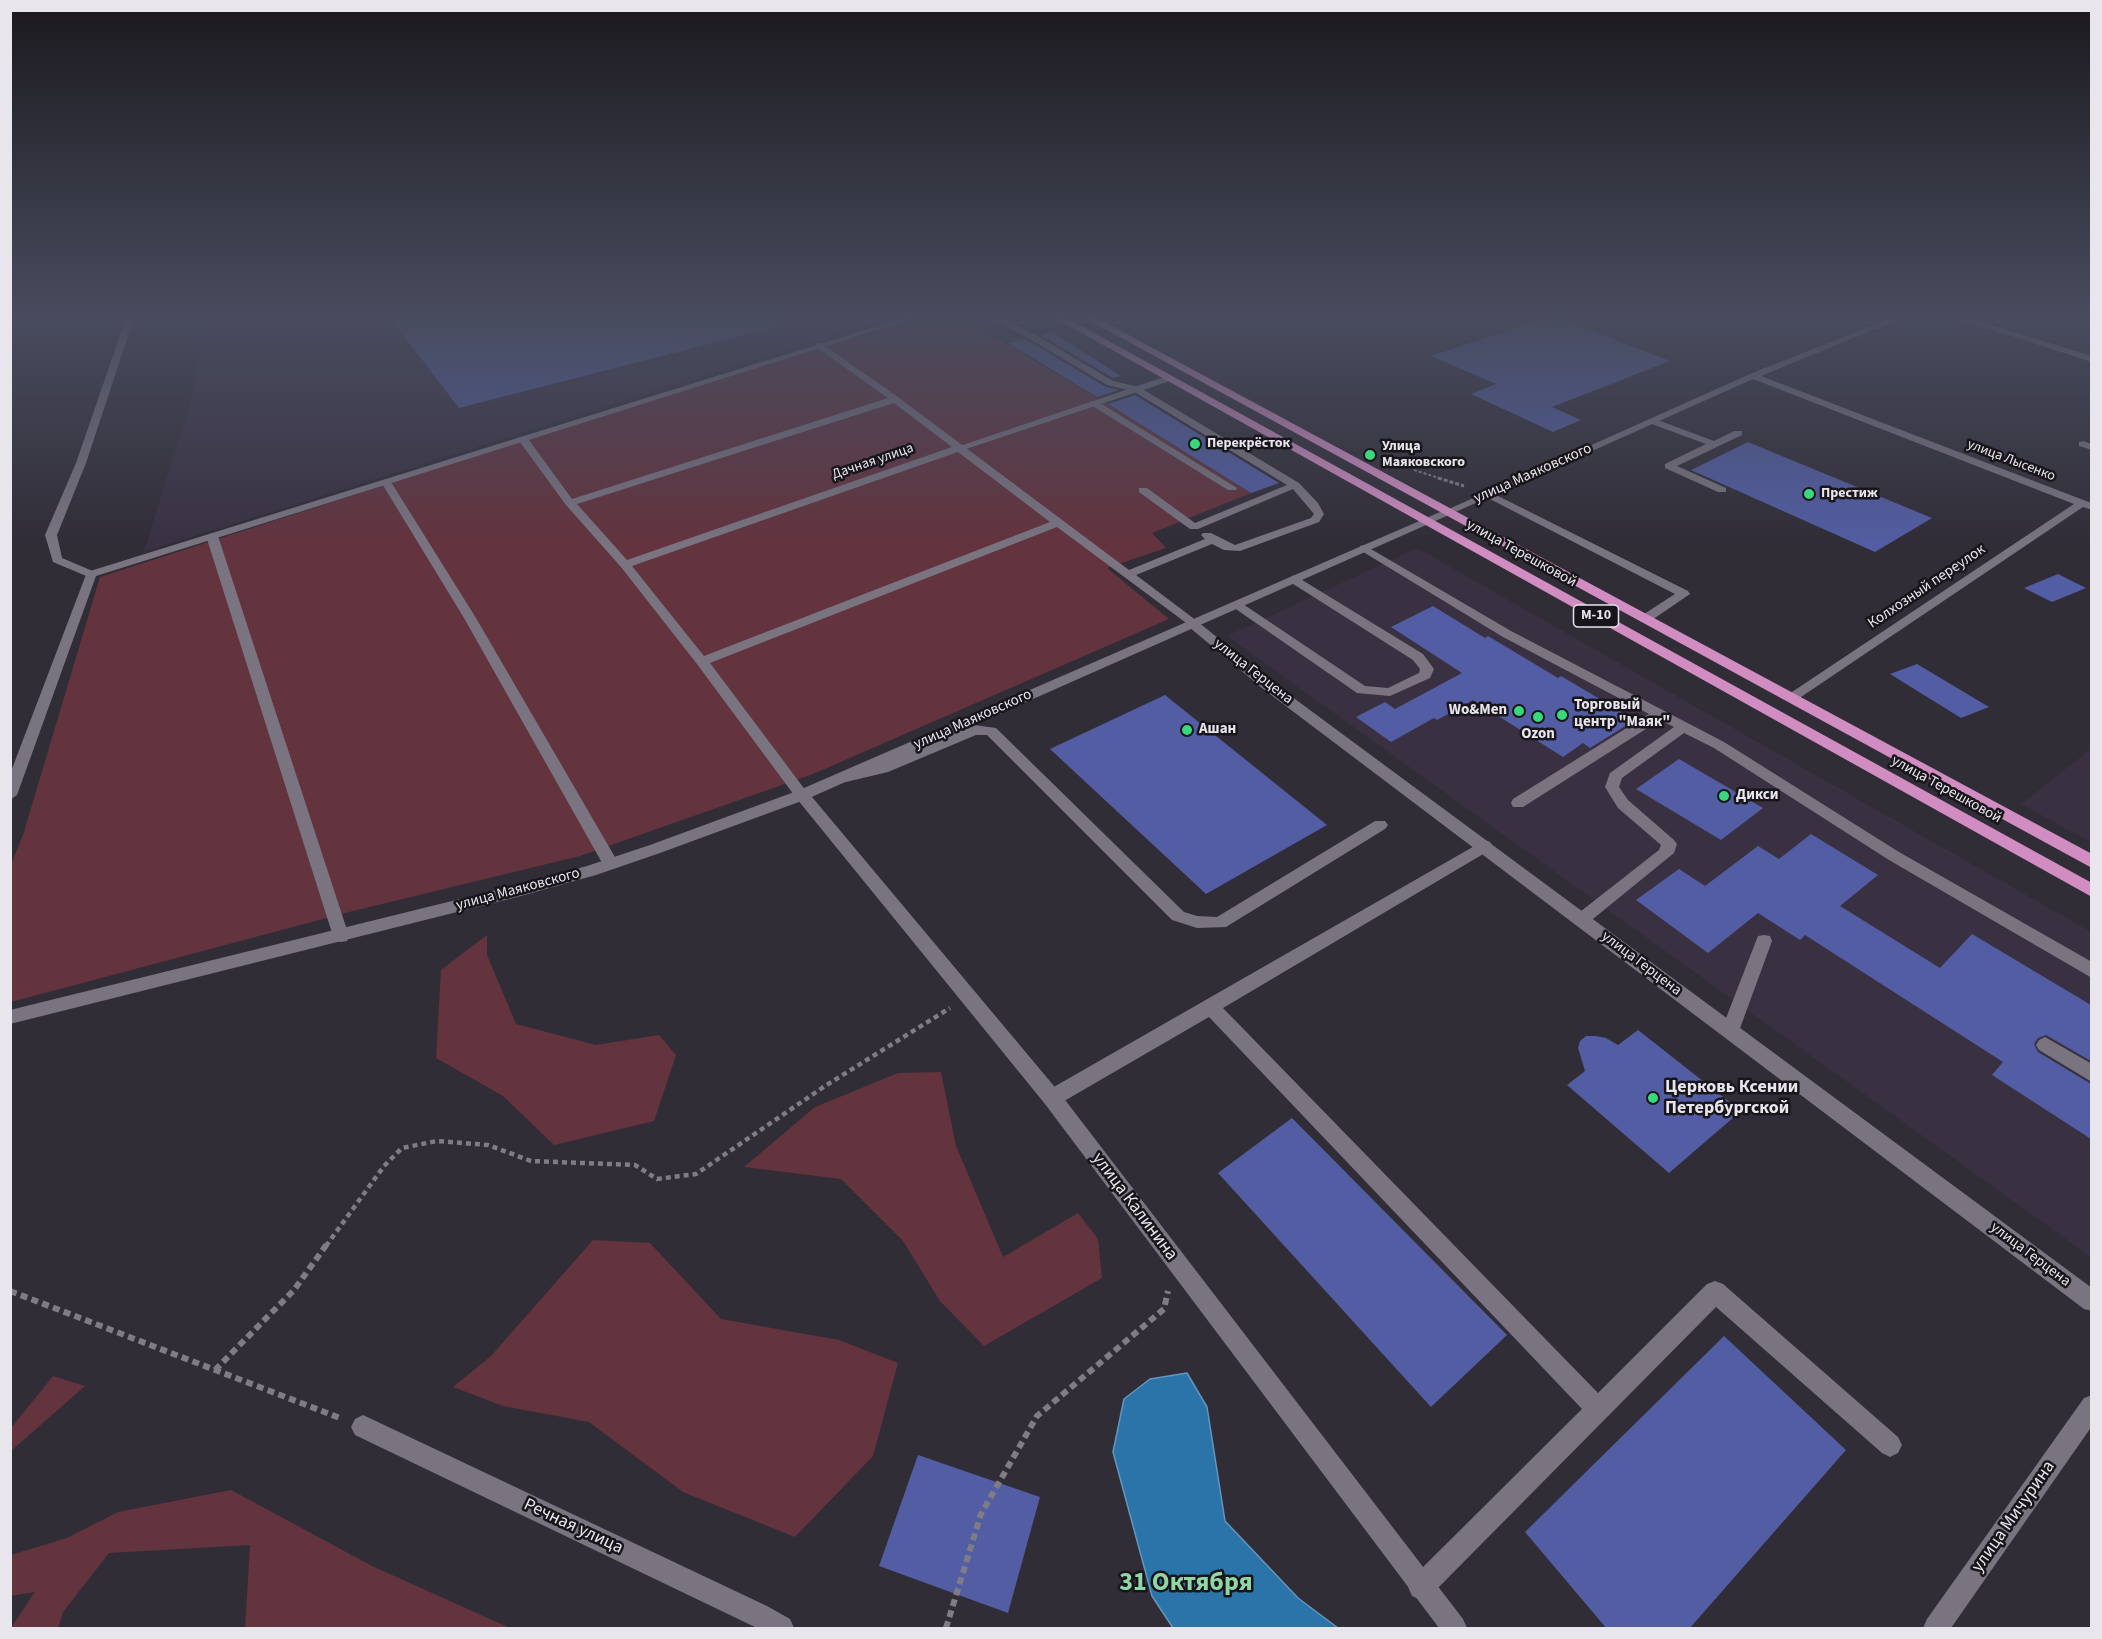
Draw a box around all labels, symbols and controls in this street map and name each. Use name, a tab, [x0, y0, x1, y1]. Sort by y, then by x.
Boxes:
place label: Перекрёсток	[1207, 436, 1290, 452]
marker: Перекрёсток	[1188, 437, 1202, 451]
street label: улица Лысенко	[1965, 437, 2057, 485]
place label: Улица Маяковского	[1382, 439, 1465, 472]
street label: Дачная улица	[830, 440, 916, 484]
street label: улица Маяковского	[1471, 440, 1595, 508]
marker: Улица Маяковского	[1363, 448, 1377, 462]
place label: Престиж	[1821, 486, 1878, 502]
marker: Престиж	[1802, 487, 1816, 501]
street label: улица Терешковой	[1463, 516, 1579, 592]
street label: Колхозный переулок	[1865, 541, 1989, 633]
road number: М-10	[1574, 605, 1618, 627]
street label: улица Герцена	[1210, 635, 1296, 709]
street label: улица Маяковского	[911, 686, 1035, 754]
place label: Торговый центр "Маяк"	[1574, 697, 1670, 732]
place label: Wo&Men	[1449, 702, 1507, 720]
marker: Wo&Men	[1512, 704, 1526, 718]
marker: Торговый центр "Маяк"	[1555, 708, 1569, 722]
marker: Ozon	[1531, 710, 1545, 724]
place label: Ашан	[1199, 721, 1236, 739]
marker: Ашан	[1180, 723, 1194, 737]
place label: Ozon	[1521, 726, 1555, 744]
street label: улица Терешковой	[1888, 752, 2004, 828]
place label: Дикси	[1736, 787, 1779, 805]
marker: Дикси	[1717, 789, 1731, 803]
street label: улица Маяковского	[454, 865, 582, 915]
street label: улица Герцена	[1597, 928, 1685, 1000]
place label: Церковь Ксении Петербургской	[1665, 1077, 1798, 1120]
marker: Церковь Ксении Петербургской	[1646, 1091, 1660, 1105]
street label: улица Калинина	[1086, 1149, 1182, 1265]
street label: улица Герцена	[1986, 1219, 2074, 1291]
street label: улица Мичурина	[1968, 1457, 2060, 1577]
street label: Речная улица	[520, 1495, 626, 1559]
district label: 31 Октября	[1119, 1568, 1253, 1600]

